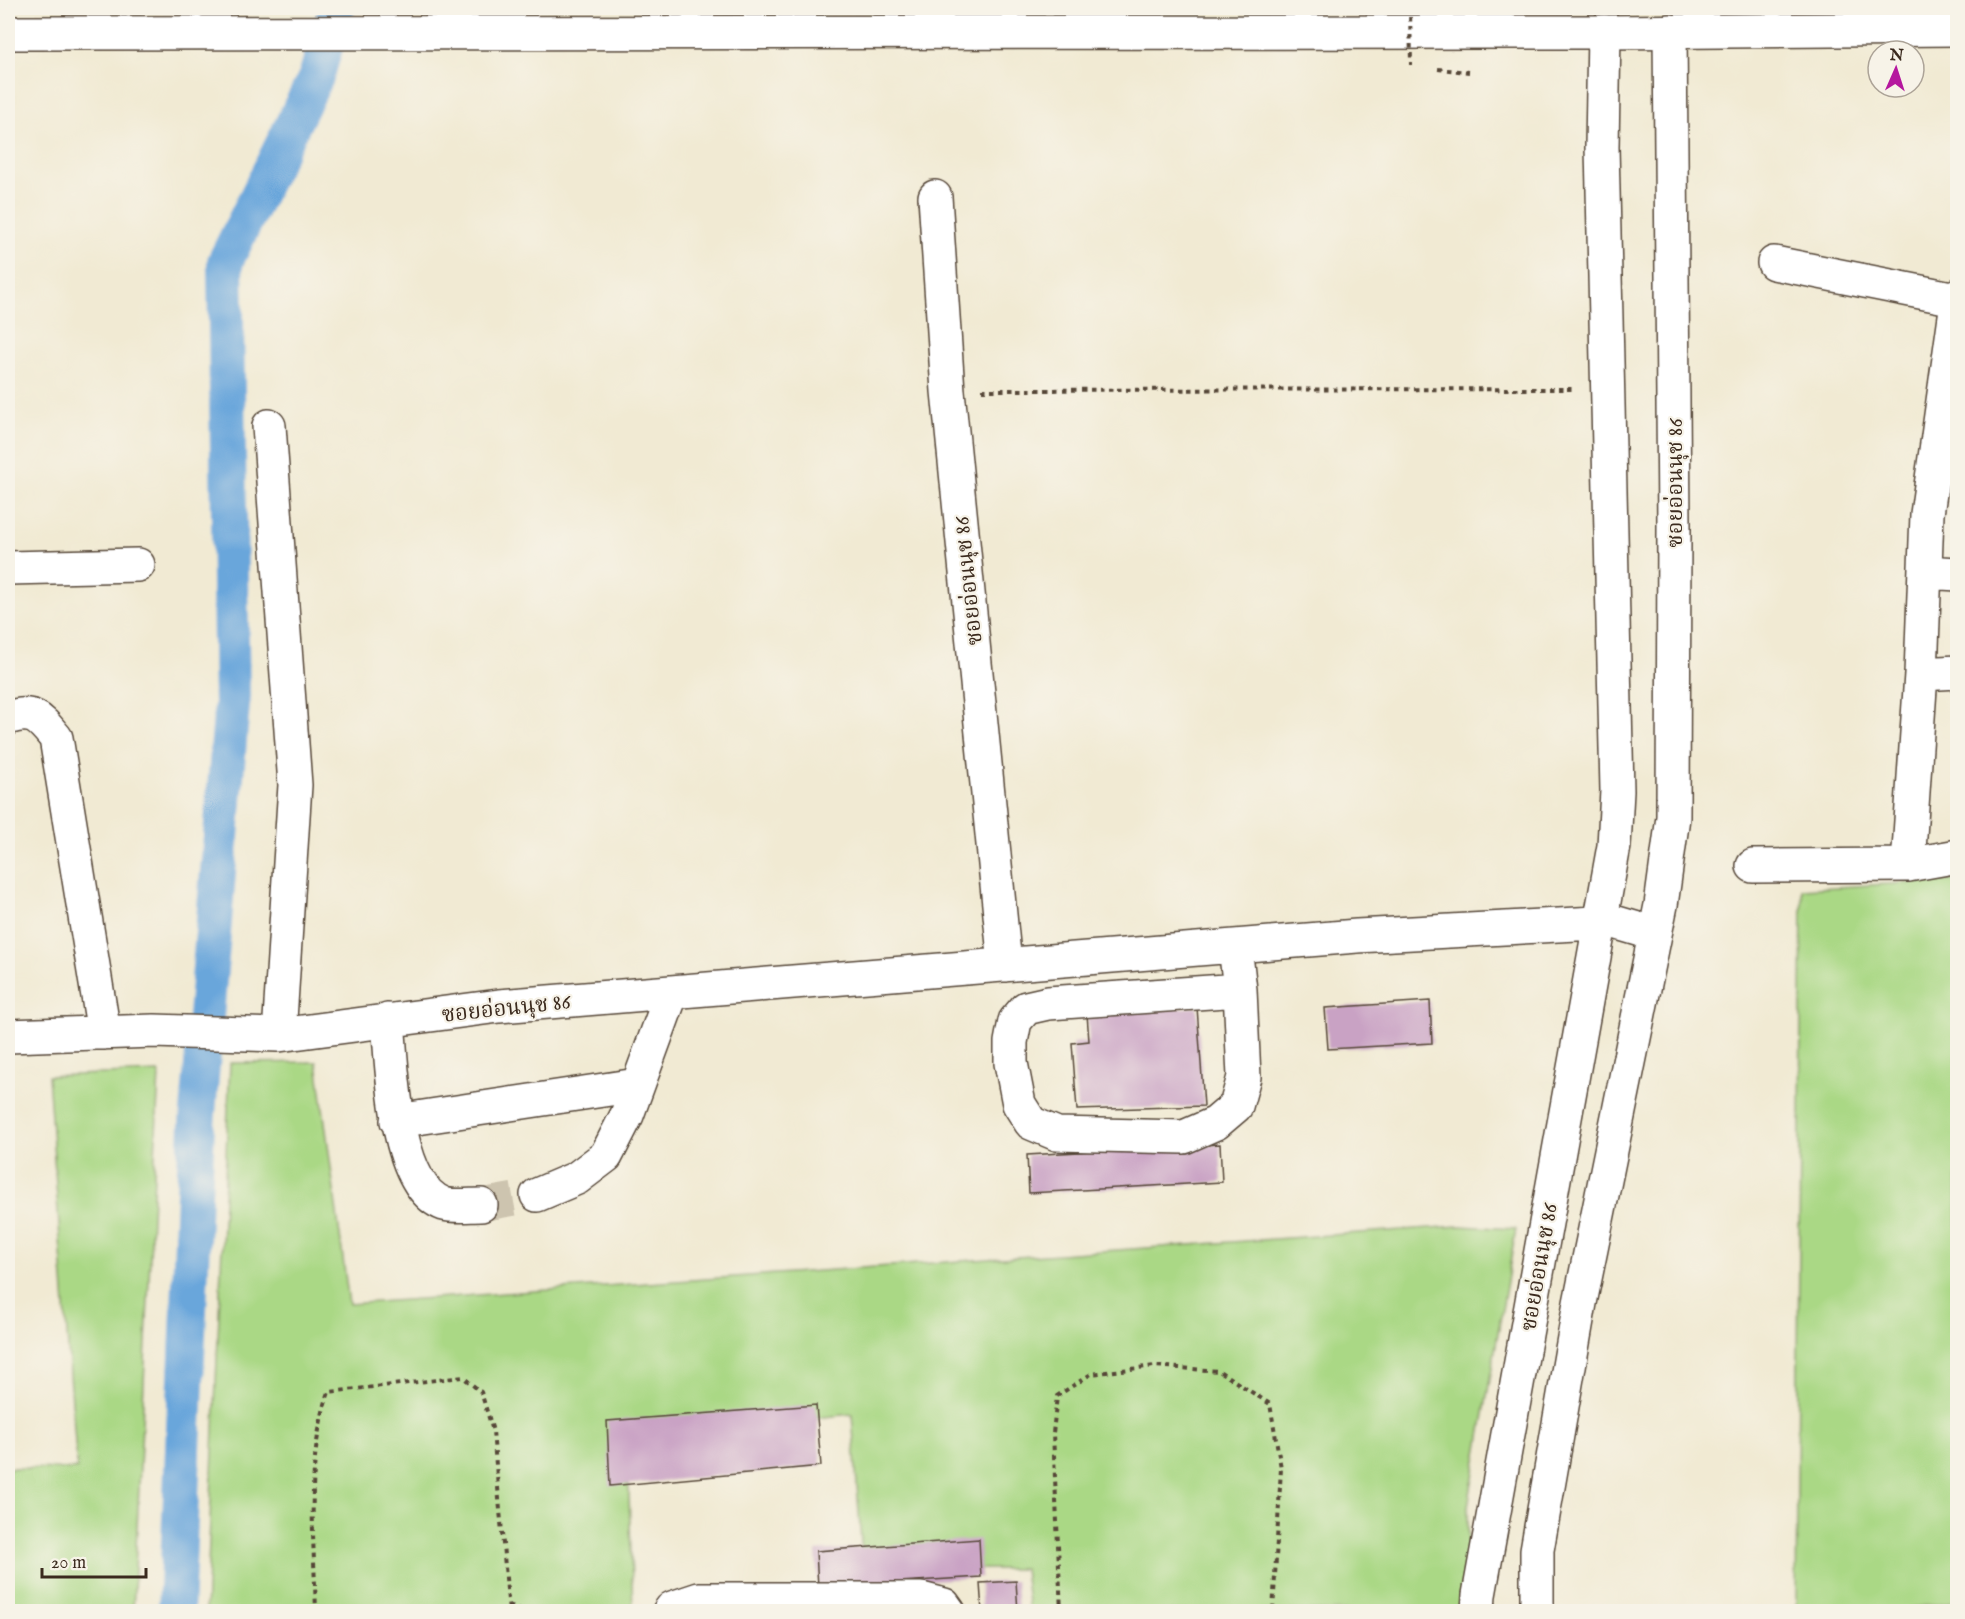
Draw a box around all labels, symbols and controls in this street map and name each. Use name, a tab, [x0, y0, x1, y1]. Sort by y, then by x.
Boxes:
north arrow	[1866, 39, 1926, 99]
text: N	[1888, 46, 1904, 66]
street label: ซอยอ่อนนุช 86	[1662, 418, 1690, 548]
street label: ซอยอ่อนนุช 86	[948, 514, 990, 647]
street label: ซอยอ่อนนุช 86	[440, 988, 573, 1030]
street label: ซอยอ่อนนุช 86	[1515, 1200, 1565, 1334]
scale bar	[42, 1541, 146, 1579]
text: 20 m	[51, 1552, 86, 1575]

